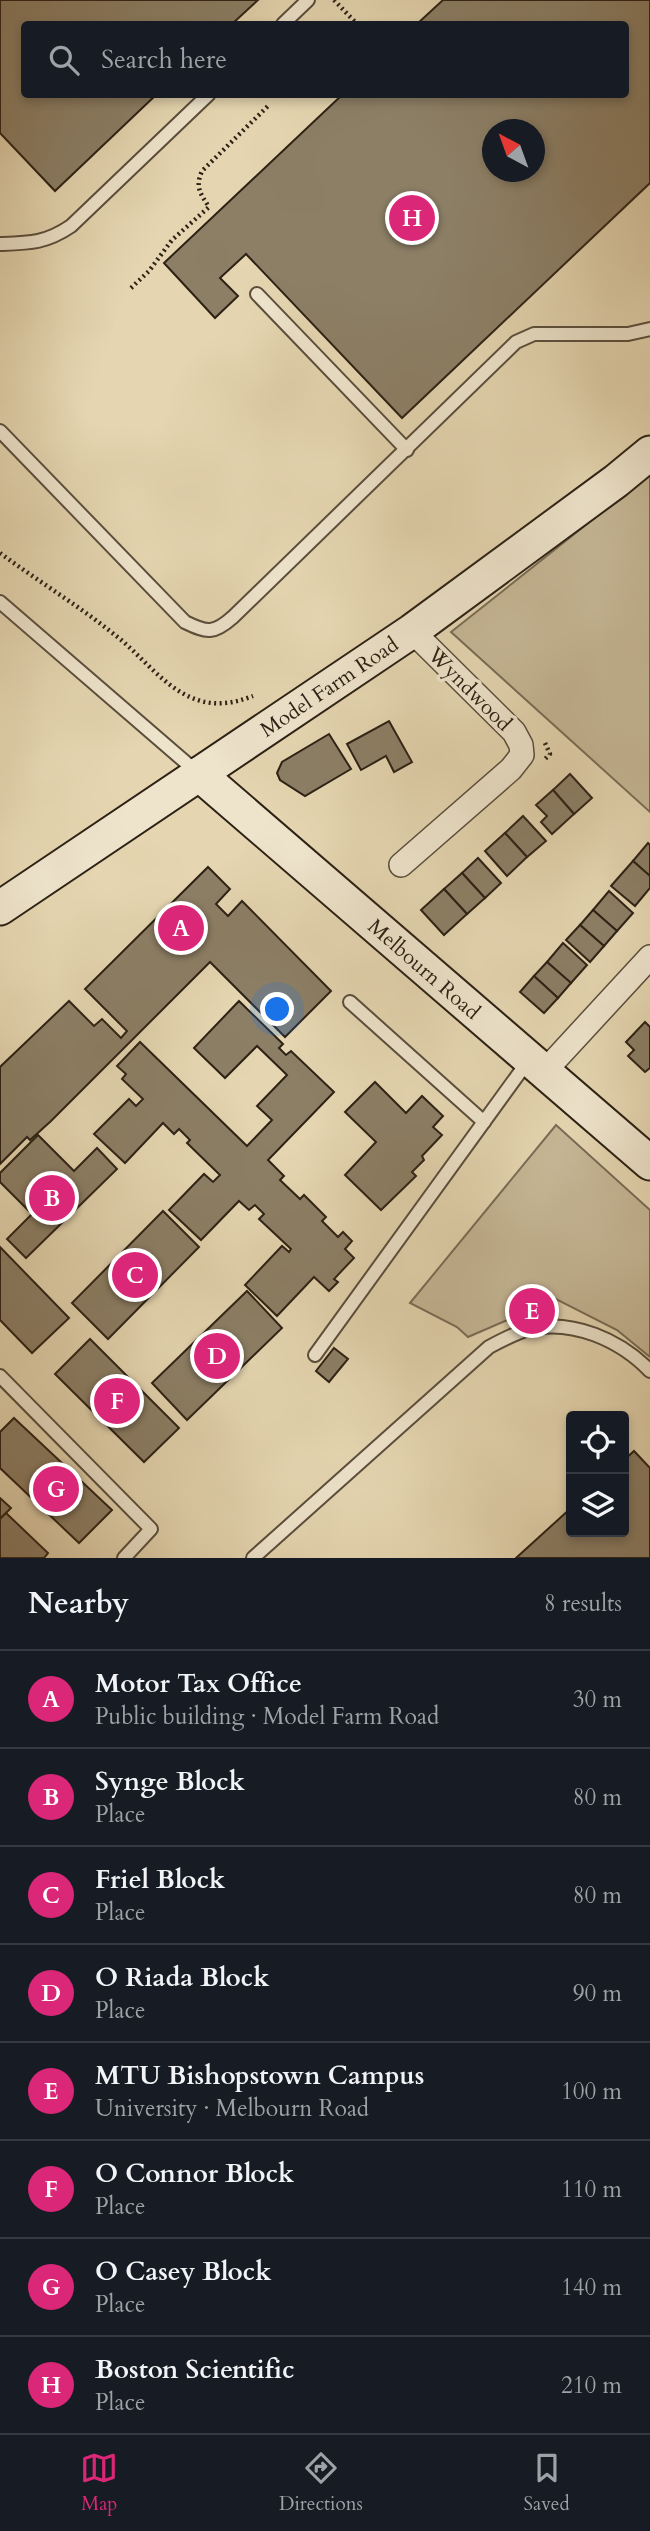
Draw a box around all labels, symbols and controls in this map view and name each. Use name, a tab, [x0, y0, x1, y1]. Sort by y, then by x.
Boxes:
search box	[21, 21, 629, 98]
icon: search	[45, 41, 83, 79]
text: Search here	[101, 42, 227, 77]
north arrow	[482, 119, 545, 182]
pin: H	[389, 192, 435, 244]
street label: Model Farm Road	[254, 630, 404, 744]
street label: Wyndwood	[420, 640, 518, 738]
pin: A	[158, 902, 204, 954]
street label: Melbourn Road	[361, 912, 486, 1026]
your location	[260, 992, 294, 1026]
pin: B	[29, 1172, 75, 1224]
pin: C	[112, 1249, 158, 1301]
pin: E	[509, 1285, 555, 1337]
pin: D	[194, 1330, 240, 1382]
pin: F	[94, 1375, 140, 1427]
map controls	[566, 1411, 629, 1537]
button: locate	[566, 1411, 629, 1474]
pin: G	[33, 1463, 79, 1515]
button: layers	[566, 1474, 629, 1537]
text: Nearby	[28, 1583, 129, 1624]
text: 8 results	[544, 1588, 622, 1619]
text: Motor Tax Office	[95, 1666, 302, 1701]
text: A	[42, 1684, 60, 1715]
text: 30 m	[573, 1684, 622, 1715]
text: Public building · Model Farm Road	[95, 1701, 439, 1732]
text: Synge Block	[95, 1764, 245, 1799]
text: B	[43, 1782, 59, 1813]
text: 80 m	[573, 1782, 622, 1813]
text: Place	[95, 1799, 145, 1830]
text: Friel Block	[95, 1862, 225, 1897]
text: C	[42, 1880, 60, 1911]
text: 80 m	[573, 1880, 622, 1911]
text: Place	[95, 1897, 145, 1928]
text: O Riada Block	[95, 1960, 269, 1995]
text: D	[41, 1978, 61, 2009]
text: 90 m	[573, 1978, 622, 2009]
text: Place	[95, 1995, 145, 2026]
text: MTU Bishopstown Campus	[95, 2058, 424, 2093]
text: E	[44, 2076, 58, 2107]
text: 100 m	[561, 2076, 622, 2107]
text: University · Melbourn Road	[95, 2093, 369, 2124]
text: O Connor Block	[95, 2156, 294, 2191]
text: F	[44, 2174, 58, 2205]
text: 110 m	[561, 2174, 622, 2205]
text: Place	[95, 2191, 145, 2222]
text: O Casey Block	[95, 2254, 271, 2289]
text: G	[42, 2272, 60, 2303]
text: 140 m	[561, 2272, 622, 2303]
text: Place	[95, 2289, 145, 2320]
text: Boston Scientific	[95, 2352, 295, 2387]
text: H	[41, 2370, 61, 2401]
text: 210 m	[561, 2370, 622, 2401]
text: Place	[95, 2387, 145, 2418]
tab: Map	[80, 2449, 118, 2517]
tab: Directions	[279, 2449, 363, 2517]
tab: Saved	[524, 2449, 570, 2517]

